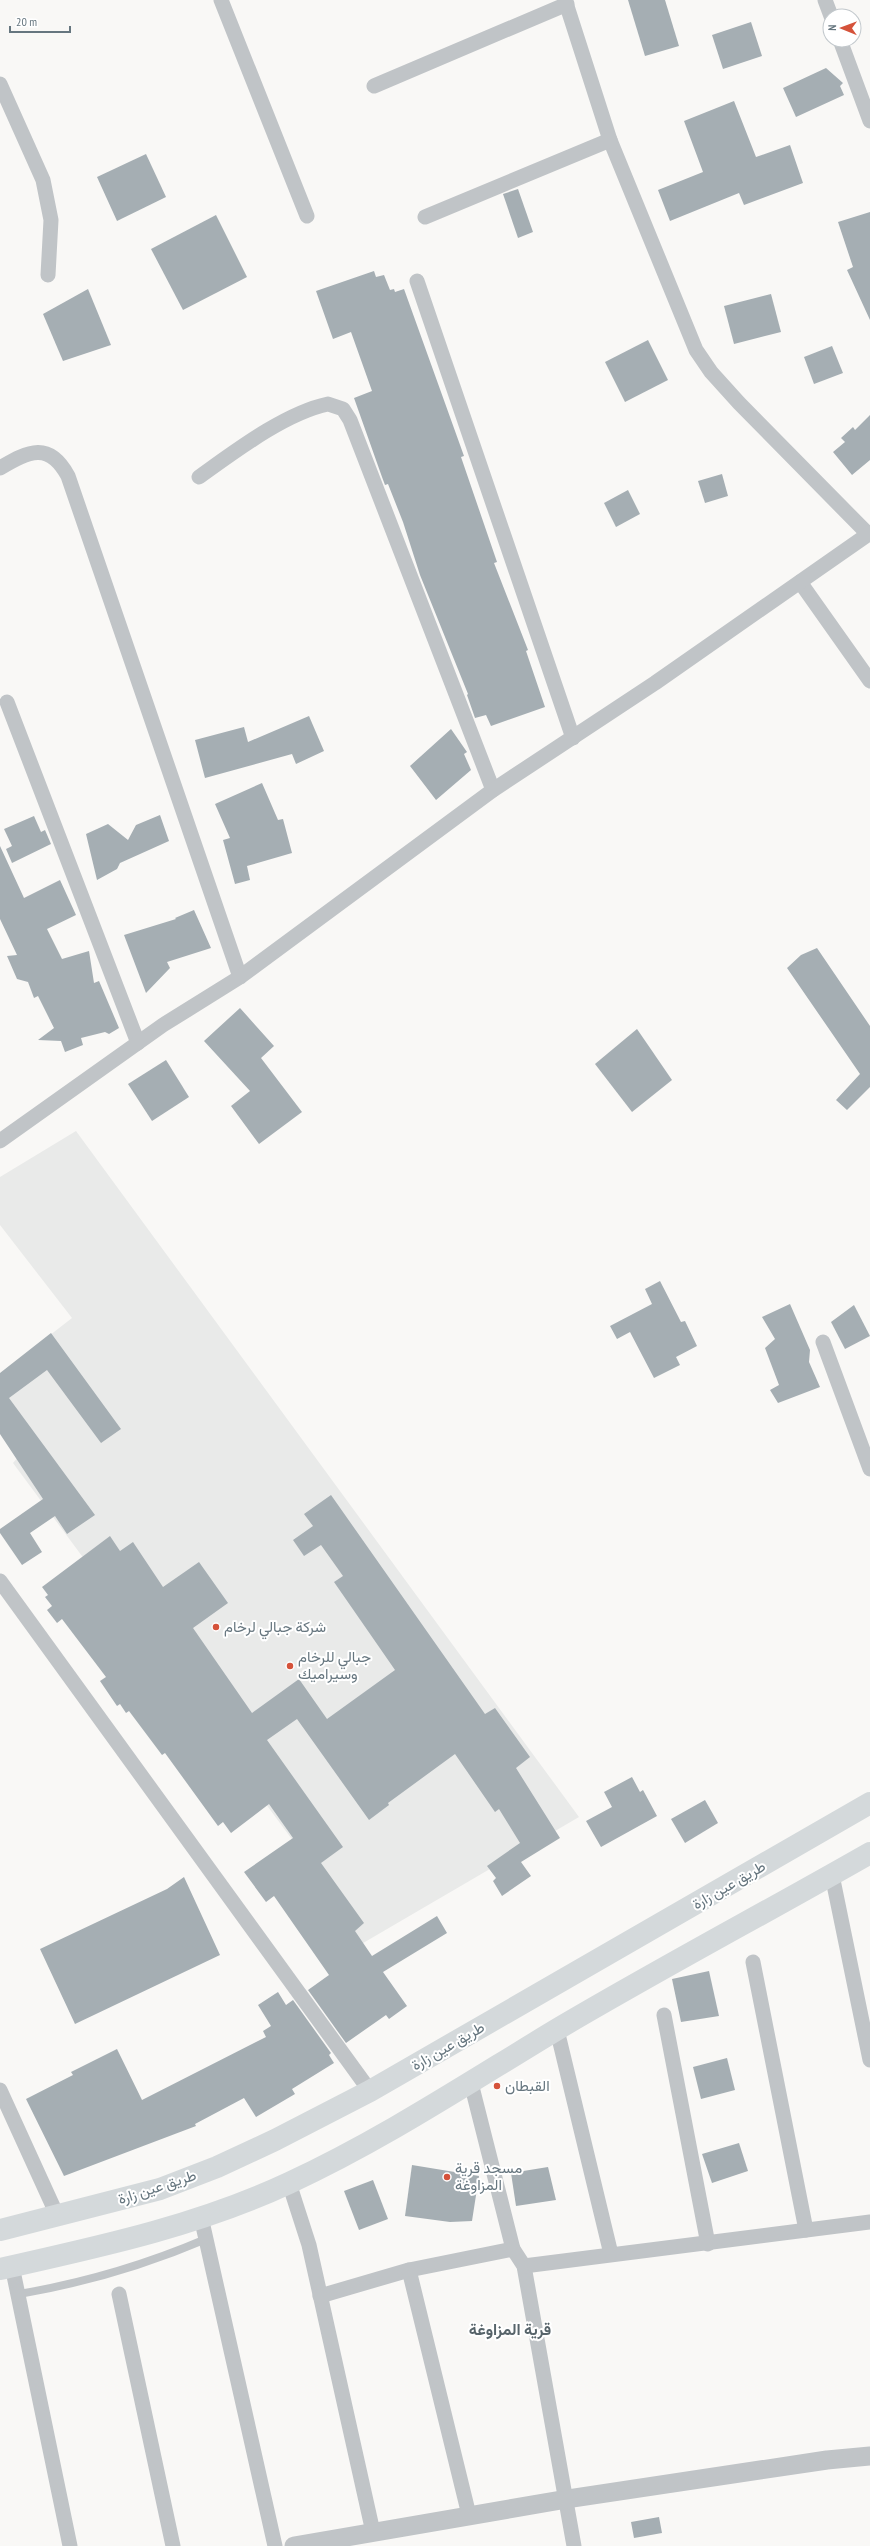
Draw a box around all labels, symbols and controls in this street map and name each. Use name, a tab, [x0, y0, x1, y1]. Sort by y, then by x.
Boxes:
scale bar	[10, 8, 70, 34]
north arrow	[822, 8, 862, 48]
text: 20 m	[16, 14, 37, 29]
text: N	[825, 25, 839, 31]
place label: شركة جبالي لرخام	[224, 1617, 326, 1640]
marker: شركة جبالي لرخام	[211, 1622, 221, 1632]
place label: جبالي للرخام وسيراميك	[298, 1647, 371, 1683]
marker: جبالي للرخام وسيراميك	[285, 1661, 295, 1671]
street label: طريق عين زارة	[689, 1856, 769, 1914]
street label: طريق عين زارة	[408, 2017, 488, 2075]
place label: القبطان	[505, 2076, 550, 2095]
marker: القبطان	[492, 2081, 502, 2091]
place label: مسجد قرية المزاوغة	[455, 2158, 522, 2194]
street label: طريق عين زارة	[115, 2165, 199, 2209]
marker: مسجد قرية المزاوغة	[442, 2172, 452, 2182]
district label: قرية المزاوغة	[469, 2319, 551, 2340]

